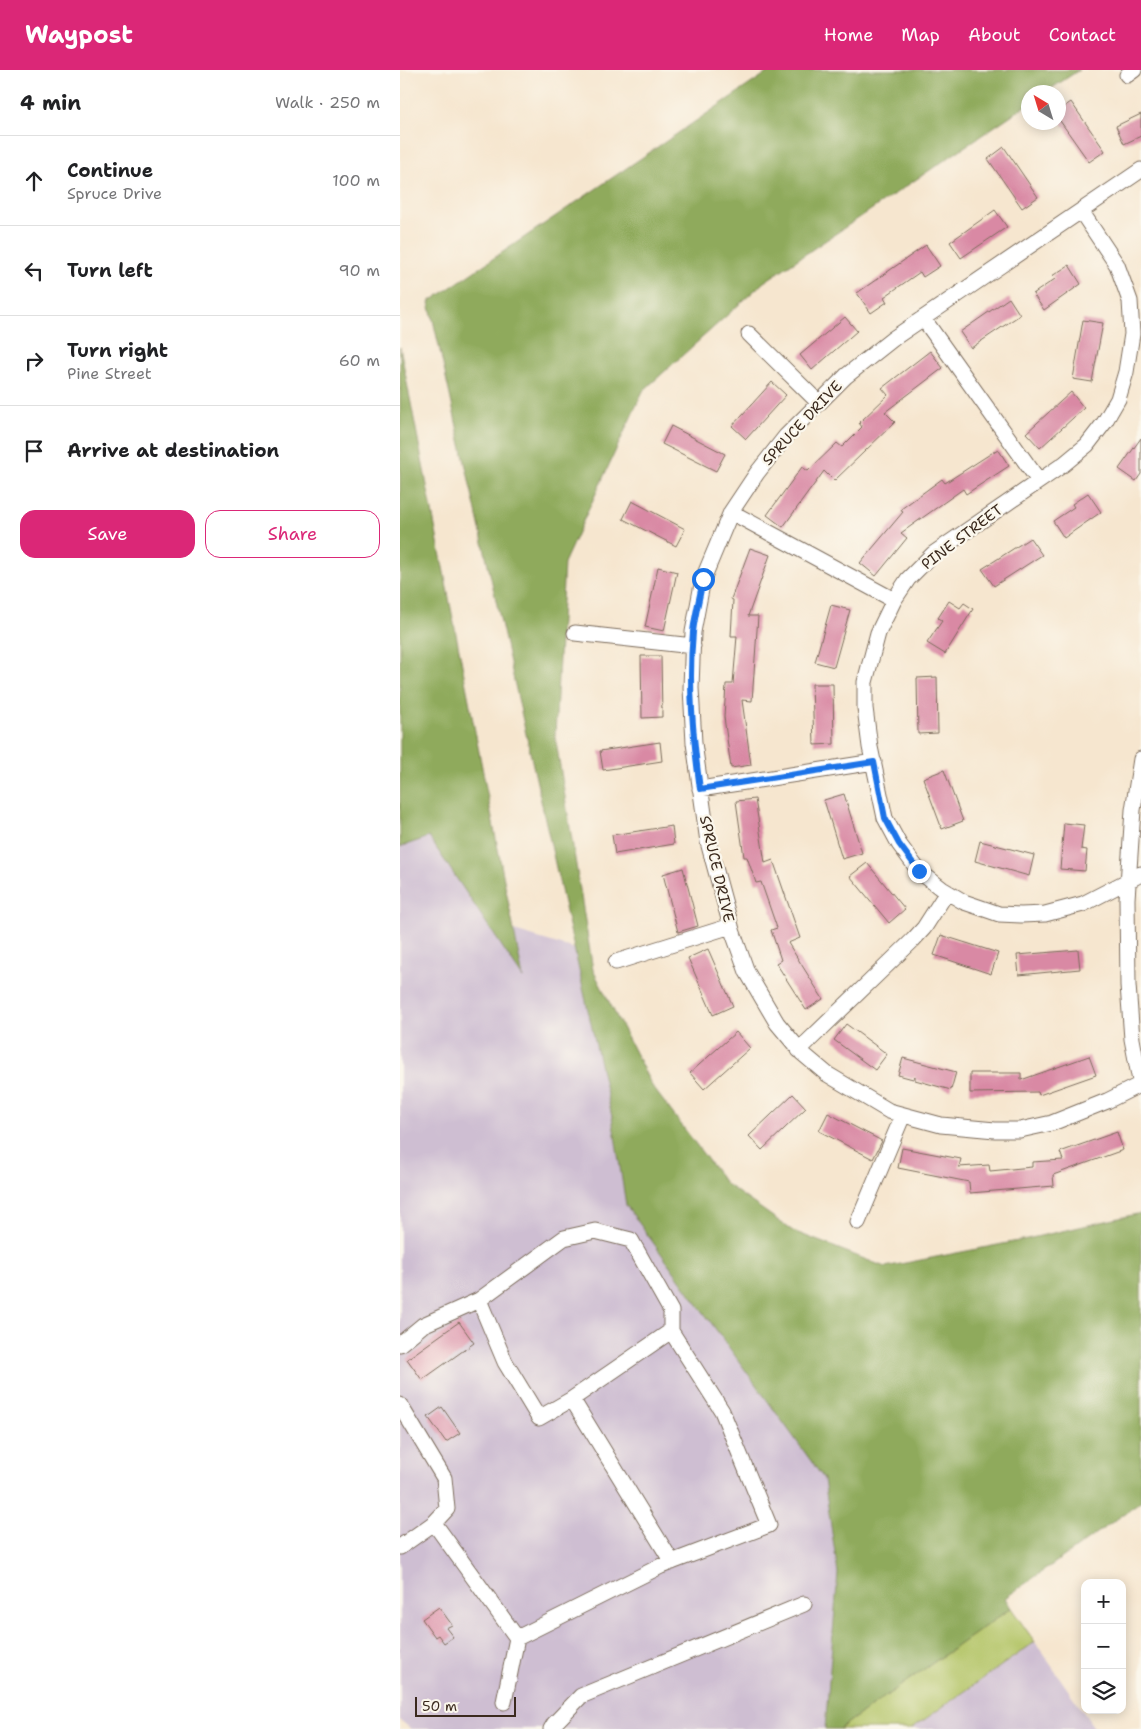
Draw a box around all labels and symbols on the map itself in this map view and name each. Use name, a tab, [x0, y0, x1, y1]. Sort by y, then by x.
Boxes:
north arrow	[1021, 85, 1066, 130]
street label: SPRUCE DRIVE	[758, 376, 846, 470]
street label: PINE STREET	[917, 500, 1007, 574]
route start	[692, 568, 715, 591]
street label: SPRUCE DRIVE	[695, 814, 739, 924]
route end	[908, 860, 931, 883]
scale bar	[415, 1694, 516, 1717]

